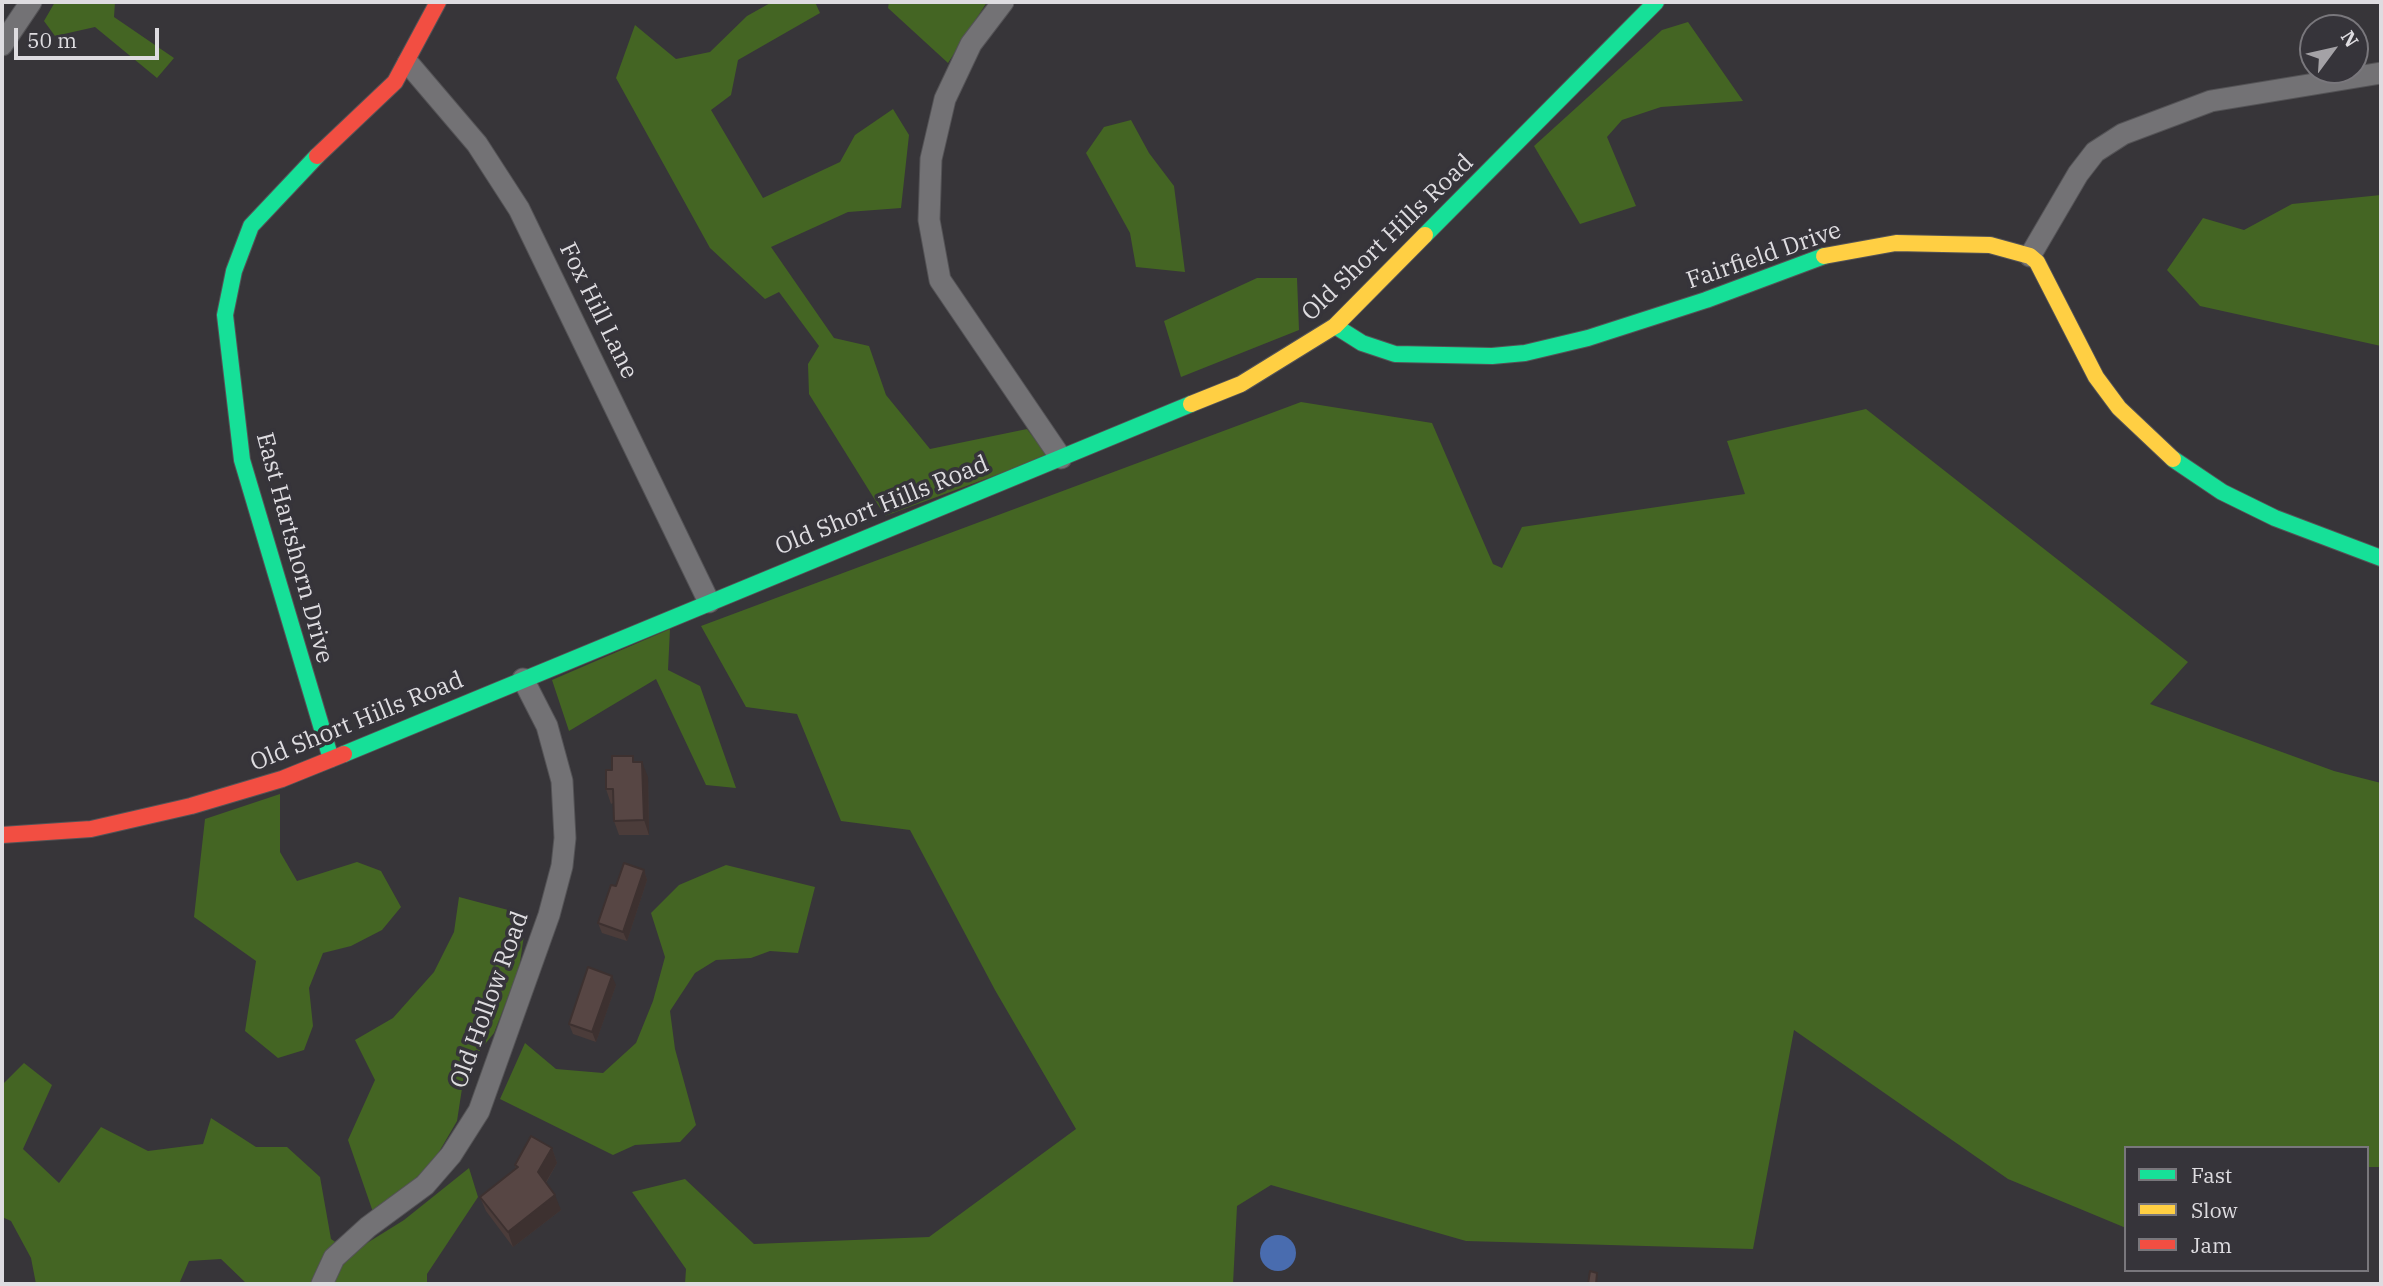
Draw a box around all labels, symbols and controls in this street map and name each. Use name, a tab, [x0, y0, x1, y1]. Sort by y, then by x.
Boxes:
scale bar	[18, 14, 163, 58]
north arrow	[2299, 14, 2369, 84]
text: 50 m	[27, 26, 77, 54]
text: N	[2336, 26, 2364, 51]
street label: Old Short Hills Road	[1296, 149, 1480, 327]
street label: Fairfield Drive	[1683, 216, 1845, 296]
street label: Fox Hill Lane	[553, 238, 643, 384]
street label: East Hartshorn Drive	[249, 429, 339, 667]
street label: Old Short Hills Road	[771, 450, 993, 562]
street label: Old Short Hills Road	[246, 666, 468, 778]
street label: Old Hollow Road	[445, 908, 535, 1092]
legend	[2124, 1146, 2369, 1272]
text: Fast	[2191, 1161, 2232, 1189]
text: Slow	[2191, 1196, 2238, 1224]
text: Jam	[2191, 1231, 2232, 1259]

